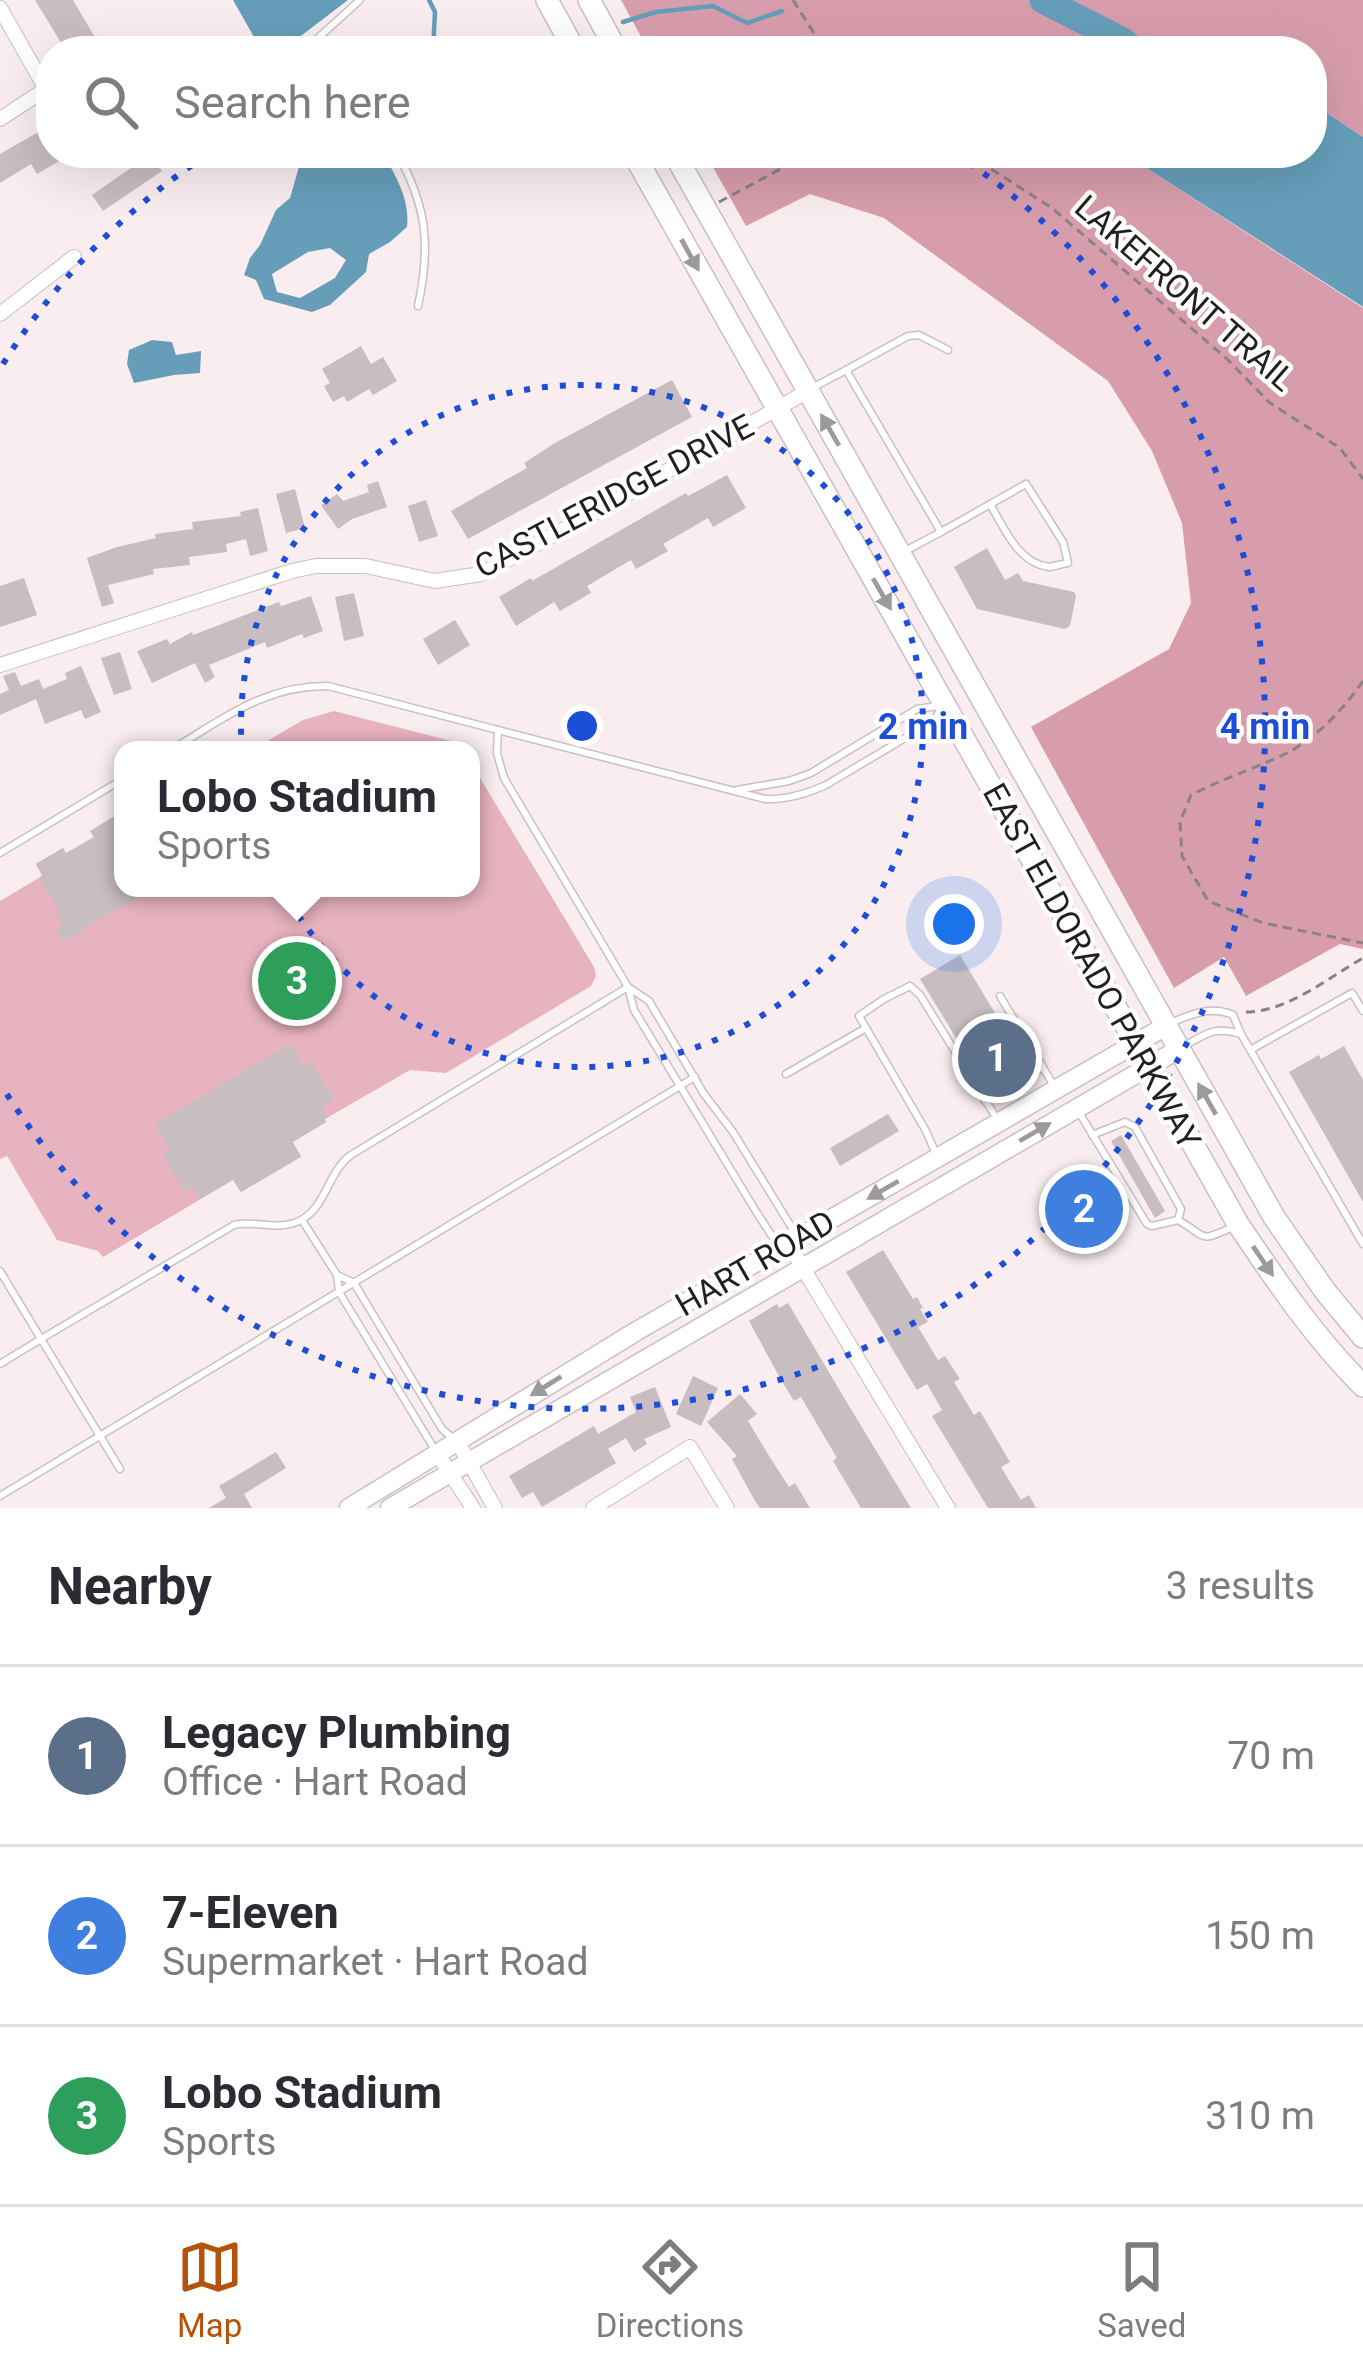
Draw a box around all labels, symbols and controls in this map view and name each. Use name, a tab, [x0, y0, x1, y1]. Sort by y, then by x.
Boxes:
search box	[36, 36, 1327, 168]
icon: search	[78, 69, 144, 135]
text: Search here	[174, 76, 411, 129]
street label: LAKEFRONT TRAIL	[1067, 187, 1303, 399]
one-way arrow	[679, 238, 700, 272]
street label: CASTLERIDGE DRIVE	[468, 406, 760, 586]
one-way arrow	[820, 413, 841, 447]
one-way arrow	[871, 578, 892, 611]
centre of rings	[561, 705, 603, 747]
text: 2 min	[878, 706, 968, 748]
text: 4 min	[1220, 706, 1310, 748]
popup	[114, 741, 480, 897]
text: Lobo Stadium	[157, 770, 437, 823]
street label: EAST ELDORADO PARKWAY	[975, 776, 1209, 1156]
text: Sports	[157, 823, 271, 869]
your location	[924, 894, 984, 954]
pin: 3	[258, 936, 336, 1026]
pin: 1	[958, 1013, 1036, 1103]
one-way arrow	[1198, 1082, 1219, 1116]
one-way arrow	[1019, 1122, 1052, 1143]
pin: 2	[1045, 1164, 1123, 1254]
one-way arrow	[866, 1178, 900, 1199]
street label: HART ROAD	[668, 1202, 842, 1324]
one-way arrow	[1251, 1245, 1274, 1278]
one-way arrow	[529, 1375, 563, 1396]
text: Nearby	[48, 1557, 212, 1616]
text: 3 results	[1166, 1563, 1315, 1609]
text: Legacy Plumbing	[162, 1706, 511, 1759]
text: 1	[76, 1733, 98, 1779]
text: 70 m	[1227, 1733, 1315, 1779]
text: Office · Hart Road	[162, 1759, 468, 1805]
text: 7-Eleven	[162, 1886, 339, 1939]
text: 2	[76, 1913, 98, 1959]
text: 150 m	[1205, 1913, 1315, 1959]
text: Supermarket · Hart Road	[162, 1939, 589, 1985]
text: Lobo Stadium	[162, 2066, 442, 2119]
text: 3	[76, 2093, 98, 2139]
text: 310 m	[1205, 2093, 1315, 2139]
text: Sports	[162, 2119, 276, 2165]
tab: Map	[177, 2234, 243, 2345]
tab: Directions	[596, 2234, 744, 2345]
tab: Saved	[1097, 2234, 1186, 2345]

